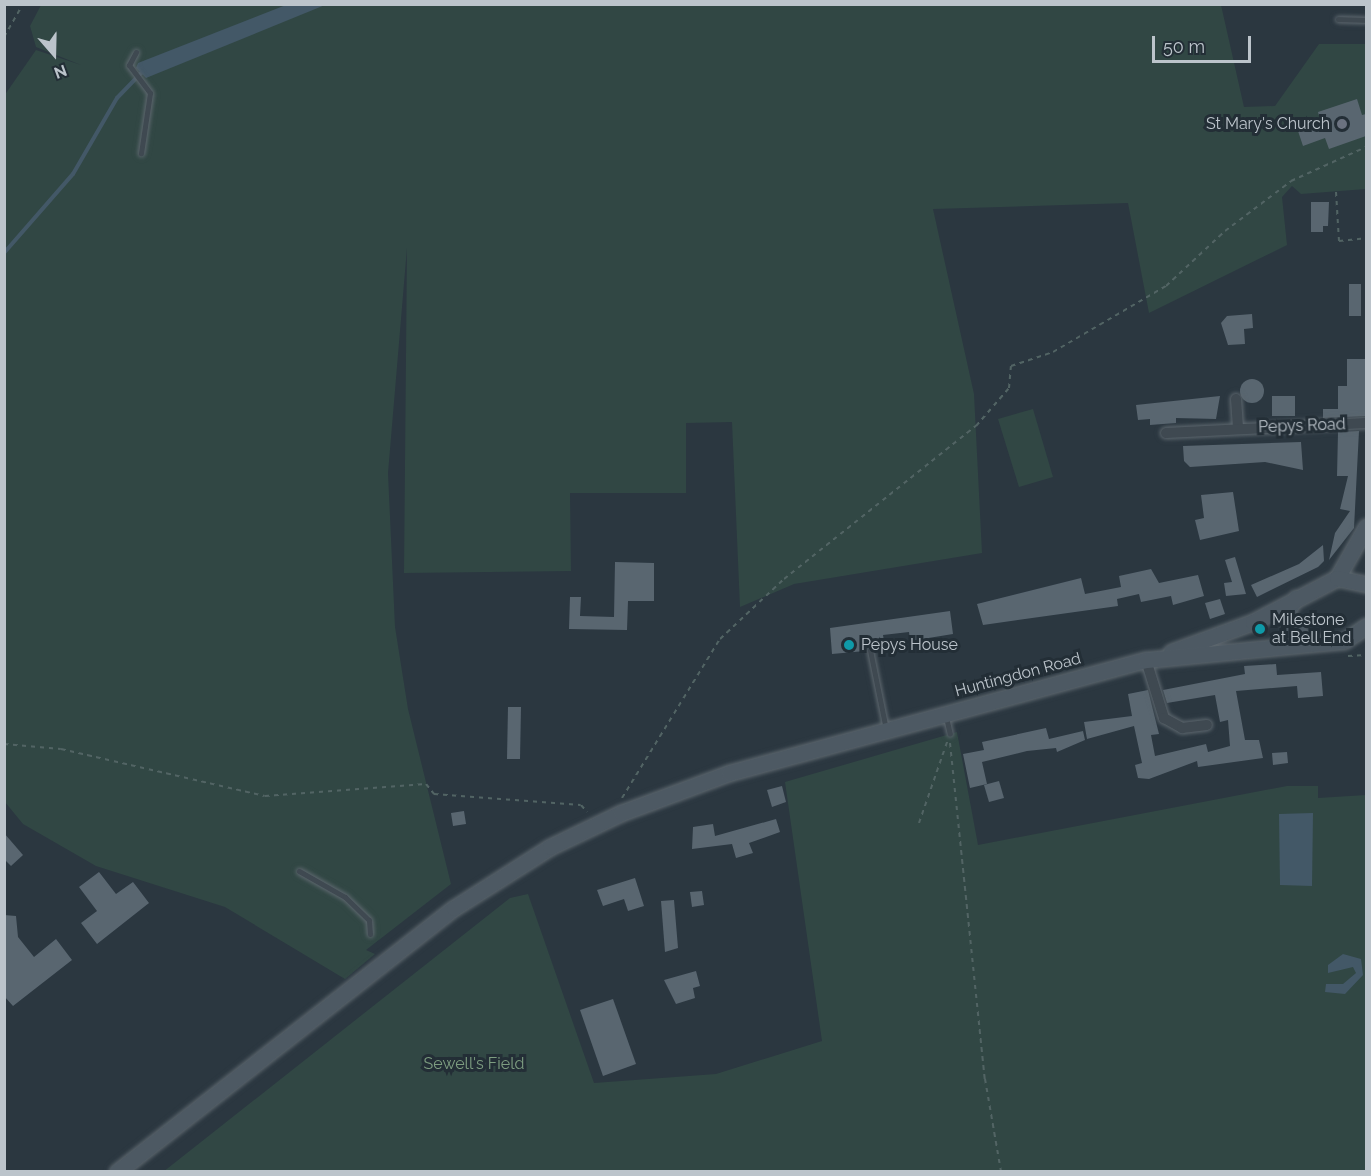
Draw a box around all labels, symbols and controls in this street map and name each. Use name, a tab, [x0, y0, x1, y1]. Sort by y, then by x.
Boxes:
north arrow	[24, 24, 84, 84]
scale bar	[1155, 24, 1254, 62]
text: 50 m	[1163, 36, 1205, 57]
text: N	[51, 60, 69, 82]
place label: St Mary's Church	[1206, 114, 1330, 134]
marker: St Mary's Church	[1335, 117, 1349, 131]
street label: Pepys Road	[1258, 415, 1346, 437]
place label: Milestone at Bell End	[1272, 610, 1352, 648]
marker: Milestone at Bell End	[1253, 622, 1267, 636]
place label: Pepys House	[861, 635, 958, 655]
marker: Pepys House	[842, 638, 856, 652]
street label: Huntingdon Road	[953, 649, 1083, 701]
park label: Sewell's Field	[424, 1054, 524, 1074]

